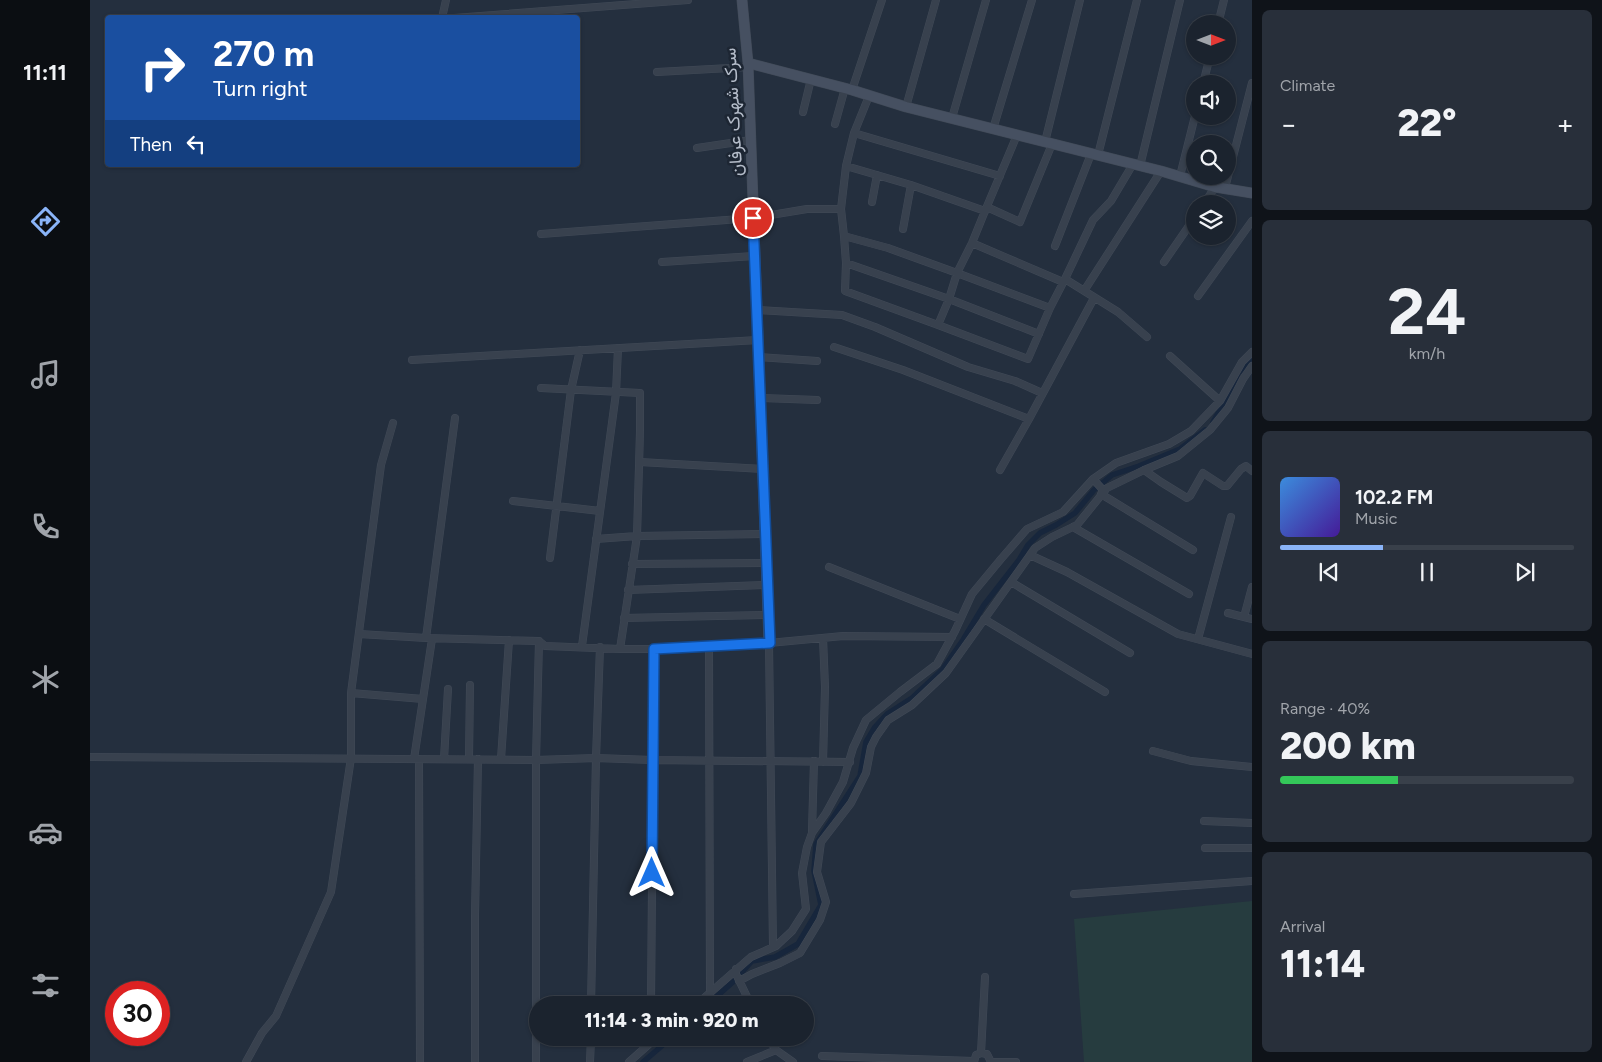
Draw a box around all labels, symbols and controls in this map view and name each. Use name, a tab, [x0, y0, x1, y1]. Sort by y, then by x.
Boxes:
north arrow	[1186, 15, 1236, 65]
map controls	[1186, 15, 1236, 245]
text: 270 m	[213, 33, 314, 75]
icon: right	[130, 35, 195, 100]
street label: سرک شهرک عرفان	[719, 47, 747, 177]
text: 11:11	[23, 59, 67, 86]
text: Turn right	[213, 75, 308, 102]
button: sound	[1186, 75, 1236, 125]
text: Climate	[1280, 76, 1335, 95]
text: 22°	[1397, 100, 1457, 146]
text: −	[1280, 107, 1297, 141]
text: +	[1557, 107, 1574, 141]
icon: left	[182, 130, 210, 158]
text: Then	[130, 133, 172, 156]
button: search	[1186, 135, 1236, 185]
button: layers	[1186, 195, 1236, 245]
pin	[732, 197, 774, 239]
icon: directions	[28, 204, 63, 239]
icon: arrive	[739, 204, 767, 232]
text: 24	[1388, 272, 1466, 350]
text: km/h	[1409, 344, 1445, 363]
icon: music	[28, 357, 63, 392]
text: 102.2 FM	[1355, 486, 1433, 509]
icon: phone	[28, 509, 63, 544]
text: Music	[1355, 509, 1397, 528]
icon: previous	[1315, 558, 1343, 586]
icon: pause	[1413, 558, 1441, 586]
icon: next	[1511, 558, 1539, 586]
icon: climate	[28, 662, 63, 697]
text: Range · 40%	[1280, 699, 1370, 718]
text: 200 km	[1280, 723, 1416, 769]
icon: car	[28, 815, 63, 850]
position arrow	[625, 846, 677, 898]
text: Arrival	[1280, 917, 1325, 936]
text: 11:14	[1280, 941, 1365, 987]
icon: filters	[28, 968, 63, 1003]
speed limit sign: 30	[105, 981, 170, 1046]
text: 11:14 · 3 min · 920 m	[584, 1009, 759, 1032]

